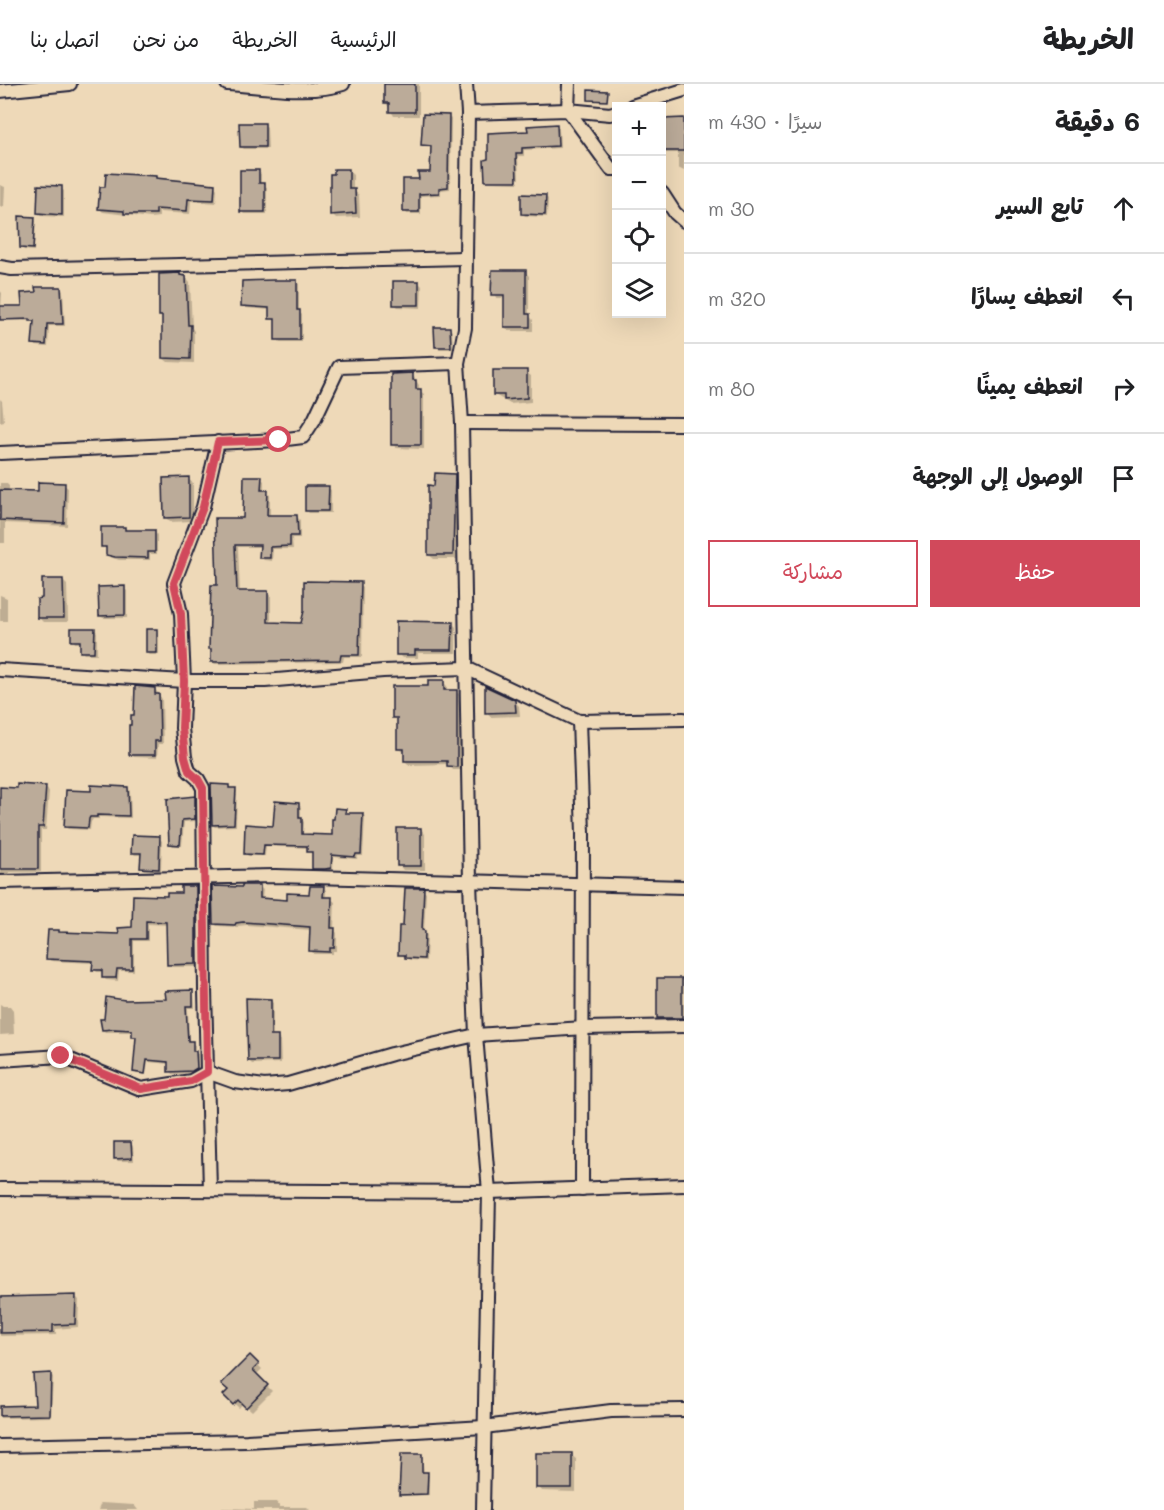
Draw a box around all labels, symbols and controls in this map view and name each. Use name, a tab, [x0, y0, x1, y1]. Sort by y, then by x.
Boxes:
text: الخريطة	[1043, 20, 1134, 56]
text: اتصل بنا	[30, 25, 100, 52]
text: من نحن	[133, 25, 199, 52]
text: الخريطة	[232, 25, 298, 52]
text: الرئيسية	[331, 25, 397, 52]
map controls	[612, 102, 666, 318]
button: +	[612, 102, 666, 156]
text: 6 دقيقة	[1055, 104, 1140, 138]
text: سيرًا · 430 m	[708, 108, 823, 134]
button: −	[612, 156, 666, 210]
text: تابع السير	[997, 191, 1083, 220]
icon: ahead	[1107, 192, 1140, 225]
text: 30 m	[708, 195, 754, 221]
button: locate	[612, 210, 666, 264]
button: layers	[612, 264, 666, 318]
text: انعطف يسارًا	[971, 281, 1083, 310]
icon: left	[1107, 282, 1140, 315]
text: 320 m	[708, 285, 766, 311]
text: انعطف يمينًا	[977, 371, 1083, 400]
icon: right	[1107, 372, 1140, 405]
text: 80 m	[708, 375, 755, 401]
route start	[265, 426, 291, 452]
text: الوصول إلى الوجهة	[912, 461, 1083, 490]
icon: arrive	[1107, 462, 1140, 495]
button: مشاركة	[708, 540, 918, 607]
button: حفظ	[930, 540, 1140, 607]
route end	[47, 1042, 73, 1068]

